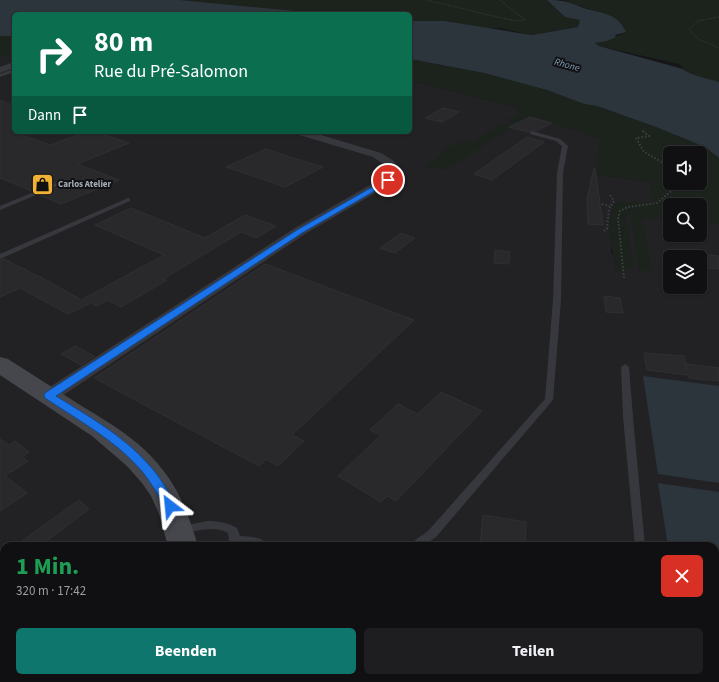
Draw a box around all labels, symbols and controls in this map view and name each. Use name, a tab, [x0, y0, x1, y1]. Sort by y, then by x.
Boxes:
text: 80 m	[94, 22, 153, 62]
icon: right	[28, 28, 80, 80]
water label: Rhone	[553, 55, 582, 75]
text: Rue du Pré-Salomon	[94, 59, 248, 84]
icon: arrive	[69, 104, 91, 126]
text: Dann	[28, 105, 61, 126]
map controls	[663, 146, 707, 294]
button: sound	[663, 146, 707, 190]
pin	[371, 163, 405, 197]
icon: arrive	[377, 169, 399, 191]
shop icon: Carlos Atelier	[30, 171, 56, 197]
place label: Carlos Atelier	[58, 178, 112, 191]
button: search	[663, 198, 707, 242]
button: layers	[663, 250, 707, 294]
position arrow	[149, 485, 191, 527]
text: 1 Min.	[16, 549, 79, 584]
button: close	[661, 555, 703, 597]
text: 320 m · 17:42	[16, 582, 86, 600]
button: Beenden	[16, 628, 356, 674]
button: Teilen	[364, 628, 703, 674]

